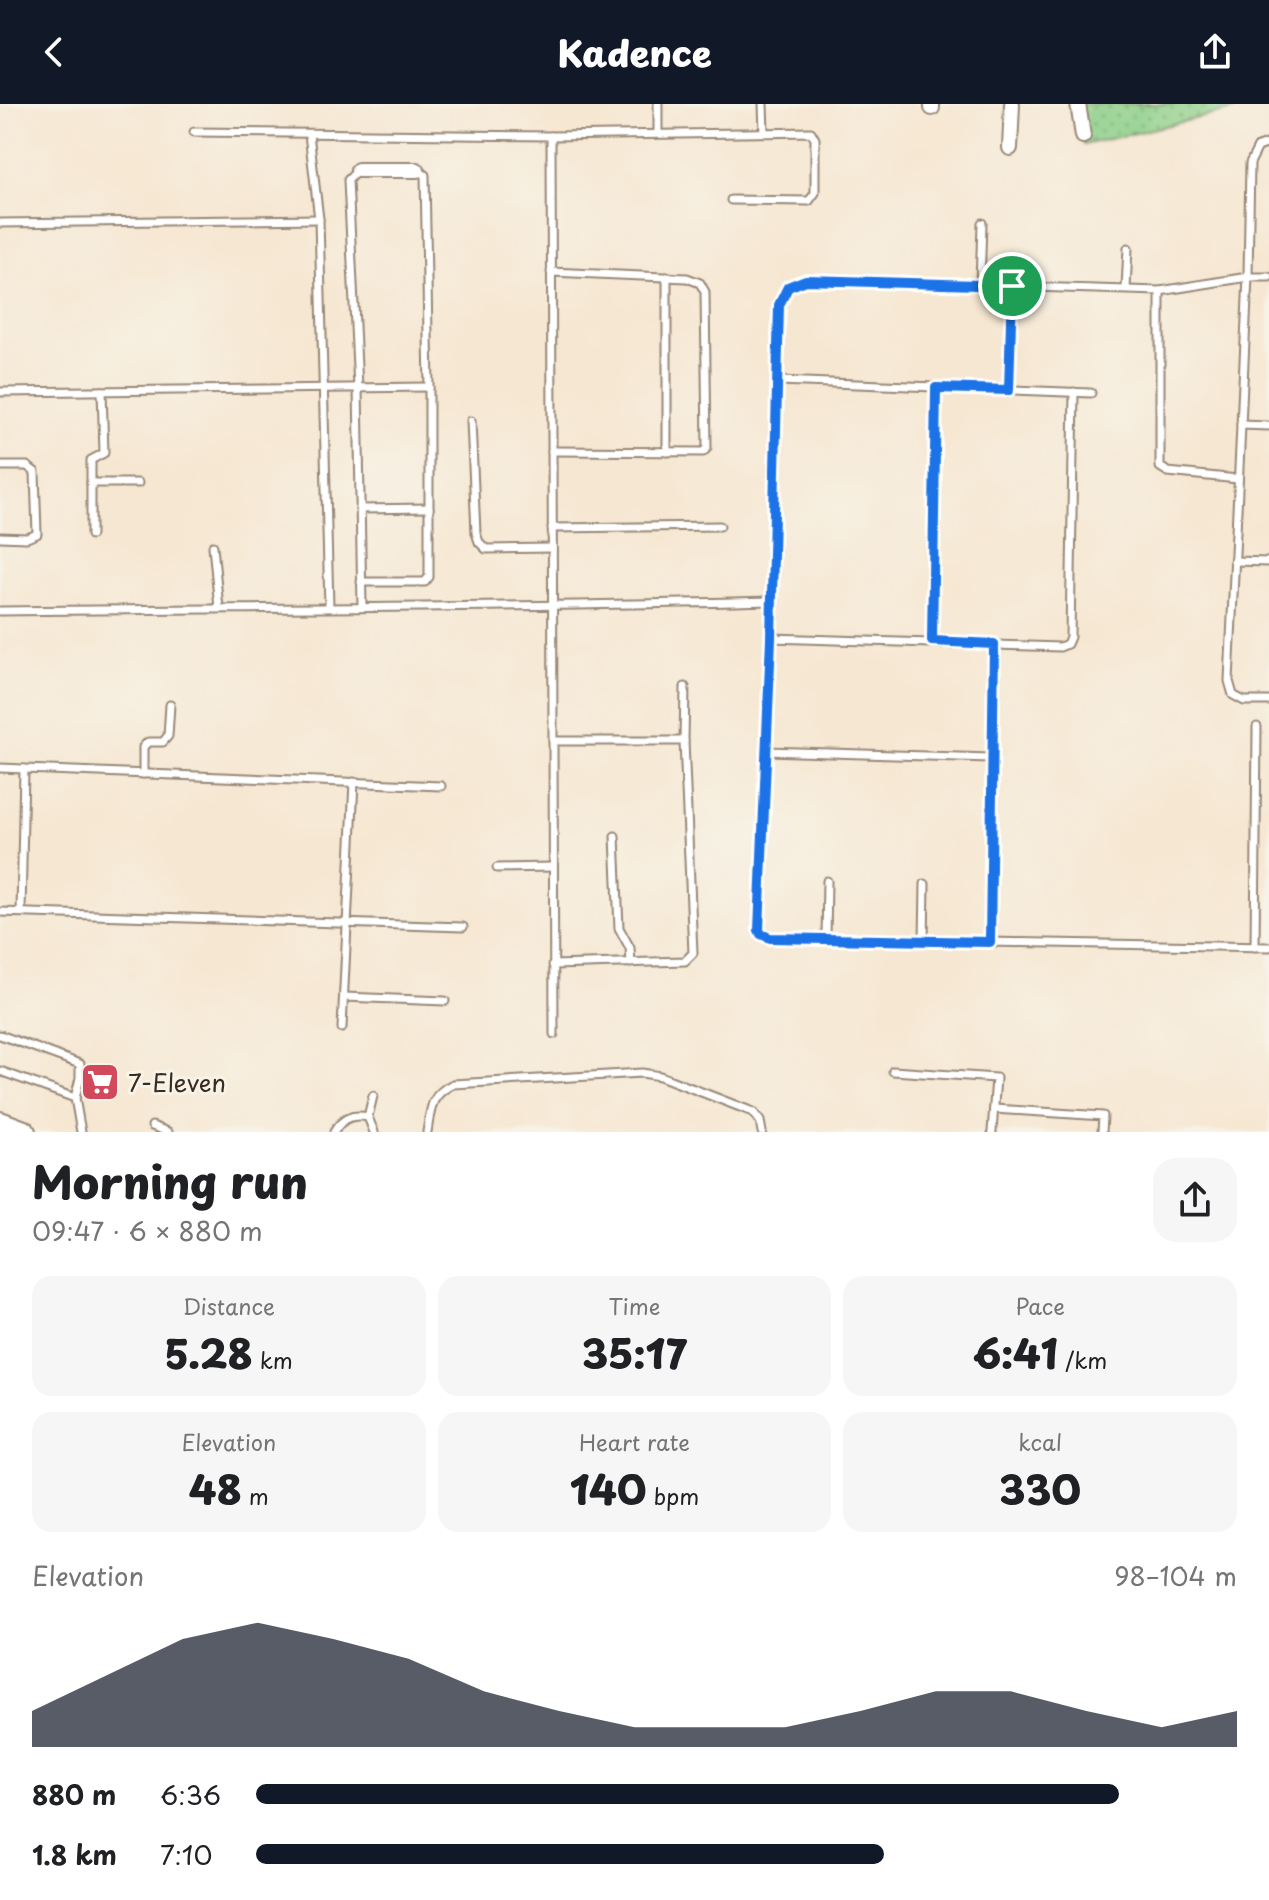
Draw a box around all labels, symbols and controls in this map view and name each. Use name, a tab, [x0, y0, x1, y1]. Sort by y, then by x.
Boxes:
text: Kadence	[557, 25, 712, 79]
icon: back	[32, 30, 76, 74]
icon: share	[1193, 30, 1237, 74]
pin	[978, 252, 1046, 320]
icon: arrive	[990, 264, 1034, 308]
supermarket icon: 7-Eleven	[79, 1061, 121, 1103]
place label: 7-Eleven	[128, 1064, 226, 1100]
text: Morning run	[32, 1148, 308, 1214]
button: share	[1153, 1158, 1237, 1242]
text: 09:47 · 6 × 880 m	[32, 1211, 263, 1250]
text: Distance	[183, 1289, 275, 1322]
text: Time	[608, 1289, 660, 1322]
text: Pace	[1015, 1289, 1065, 1322]
text: 5.28	[165, 1322, 253, 1383]
text: 35:17	[582, 1322, 687, 1383]
text: 6:41	[973, 1322, 1058, 1383]
text: km	[253, 1343, 293, 1376]
text: /km	[1058, 1343, 1107, 1376]
text: Elevation	[181, 1425, 276, 1458]
text: Heart rate	[579, 1425, 690, 1458]
text: kcal	[1018, 1425, 1062, 1458]
text: 48	[189, 1458, 242, 1519]
text: 140	[570, 1458, 647, 1519]
text: 330	[999, 1458, 1081, 1519]
text: m	[242, 1479, 269, 1512]
text: bpm	[647, 1479, 699, 1512]
text: Elevation	[32, 1556, 144, 1595]
text: 98–104 m	[1114, 1556, 1237, 1595]
text: 880 m	[32, 1775, 116, 1814]
text: 6:36	[160, 1775, 221, 1814]
text: 1.8 km	[32, 1835, 117, 1874]
text: 7:10	[160, 1835, 213, 1874]

